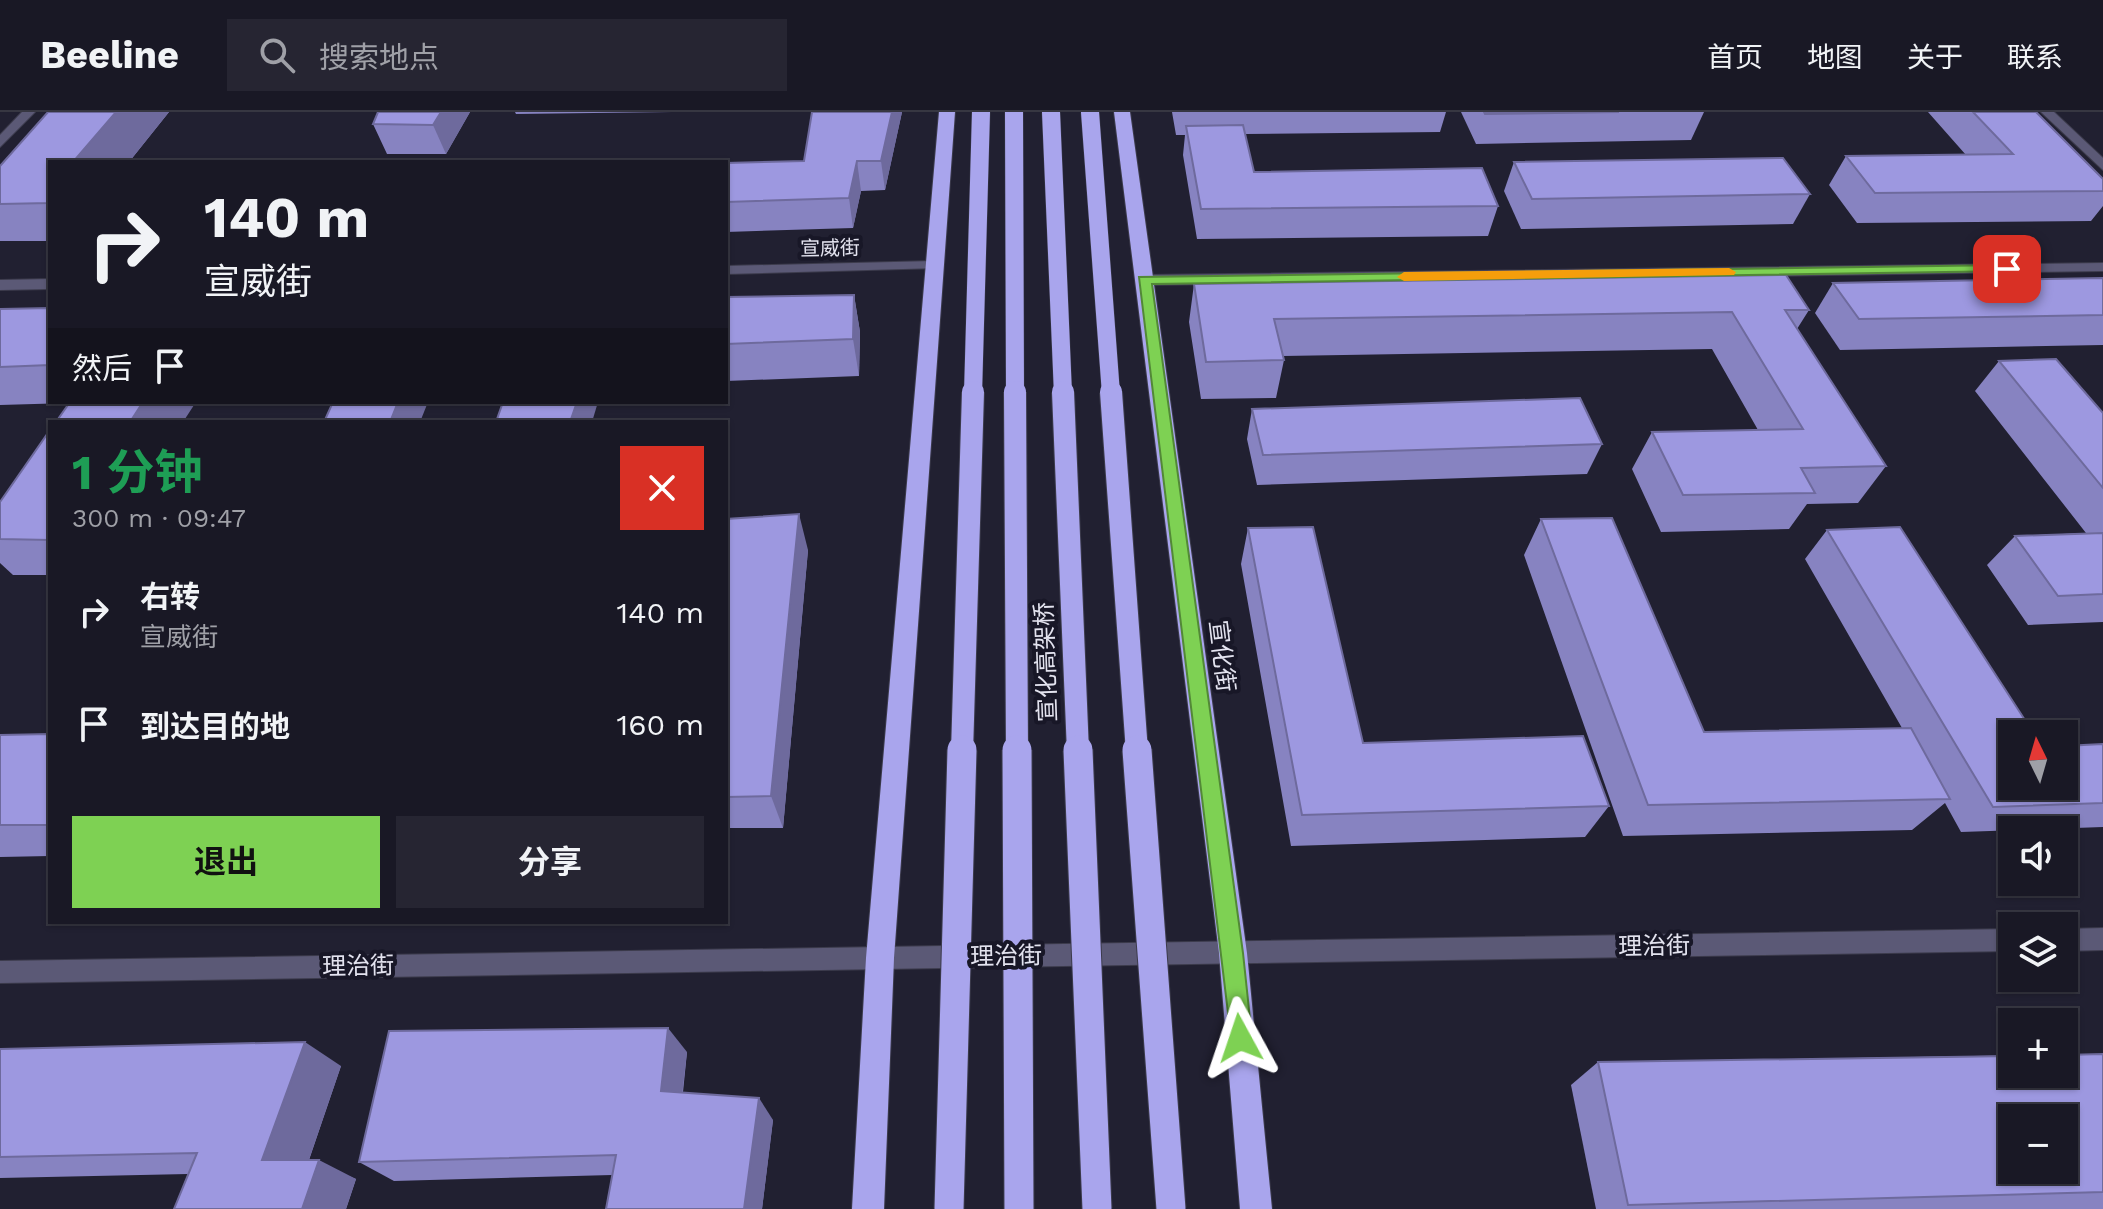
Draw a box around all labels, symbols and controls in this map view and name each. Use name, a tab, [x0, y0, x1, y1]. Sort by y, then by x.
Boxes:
search box	[227, 19, 787, 91]
text: Beeline	[40, 33, 179, 77]
icon: search	[255, 33, 299, 77]
text: 搜索地点	[319, 40, 439, 75]
text: 首页	[1707, 41, 1763, 74]
text: 地图	[1807, 41, 1863, 74]
text: 关于	[1907, 41, 1963, 74]
text: 联系	[2007, 41, 2063, 74]
text: 140 m	[204, 185, 369, 251]
icon: right	[72, 192, 176, 296]
street label: 宣威街	[800, 235, 860, 261]
pin	[1973, 235, 2041, 303]
icon: arrive	[1985, 247, 2029, 291]
text: 宣威街	[204, 261, 312, 303]
icon: arrive	[148, 344, 192, 388]
text: 然后	[72, 351, 132, 386]
text: 1 分钟	[72, 444, 202, 501]
button: close	[620, 446, 704, 530]
text: 300 m · 09:47	[72, 503, 246, 533]
text: 右转	[140, 579, 200, 614]
icon: right	[72, 590, 116, 634]
text: 140 m	[616, 595, 704, 630]
street label: 宣化高架桥	[1030, 602, 1062, 722]
street label: 宣化街	[1204, 619, 1240, 693]
text: 宣威街	[140, 622, 218, 652]
icon: arrive	[72, 702, 116, 746]
text: 160 m	[617, 707, 704, 742]
text: 到达目的地	[140, 709, 290, 744]
north arrow	[1998, 720, 2078, 800]
map controls	[1998, 720, 2078, 1184]
button: 退出	[72, 816, 380, 908]
button: 分享	[396, 816, 704, 908]
button: sound	[1998, 816, 2078, 896]
button: layers	[1998, 912, 2078, 992]
street label: 理治街	[1618, 931, 1690, 961]
street label: 理治街	[970, 941, 1042, 971]
street label: 理治街	[322, 951, 394, 981]
position arrow	[1198, 996, 1282, 1080]
button: +	[1998, 1008, 2078, 1088]
button: −	[1998, 1104, 2078, 1184]

